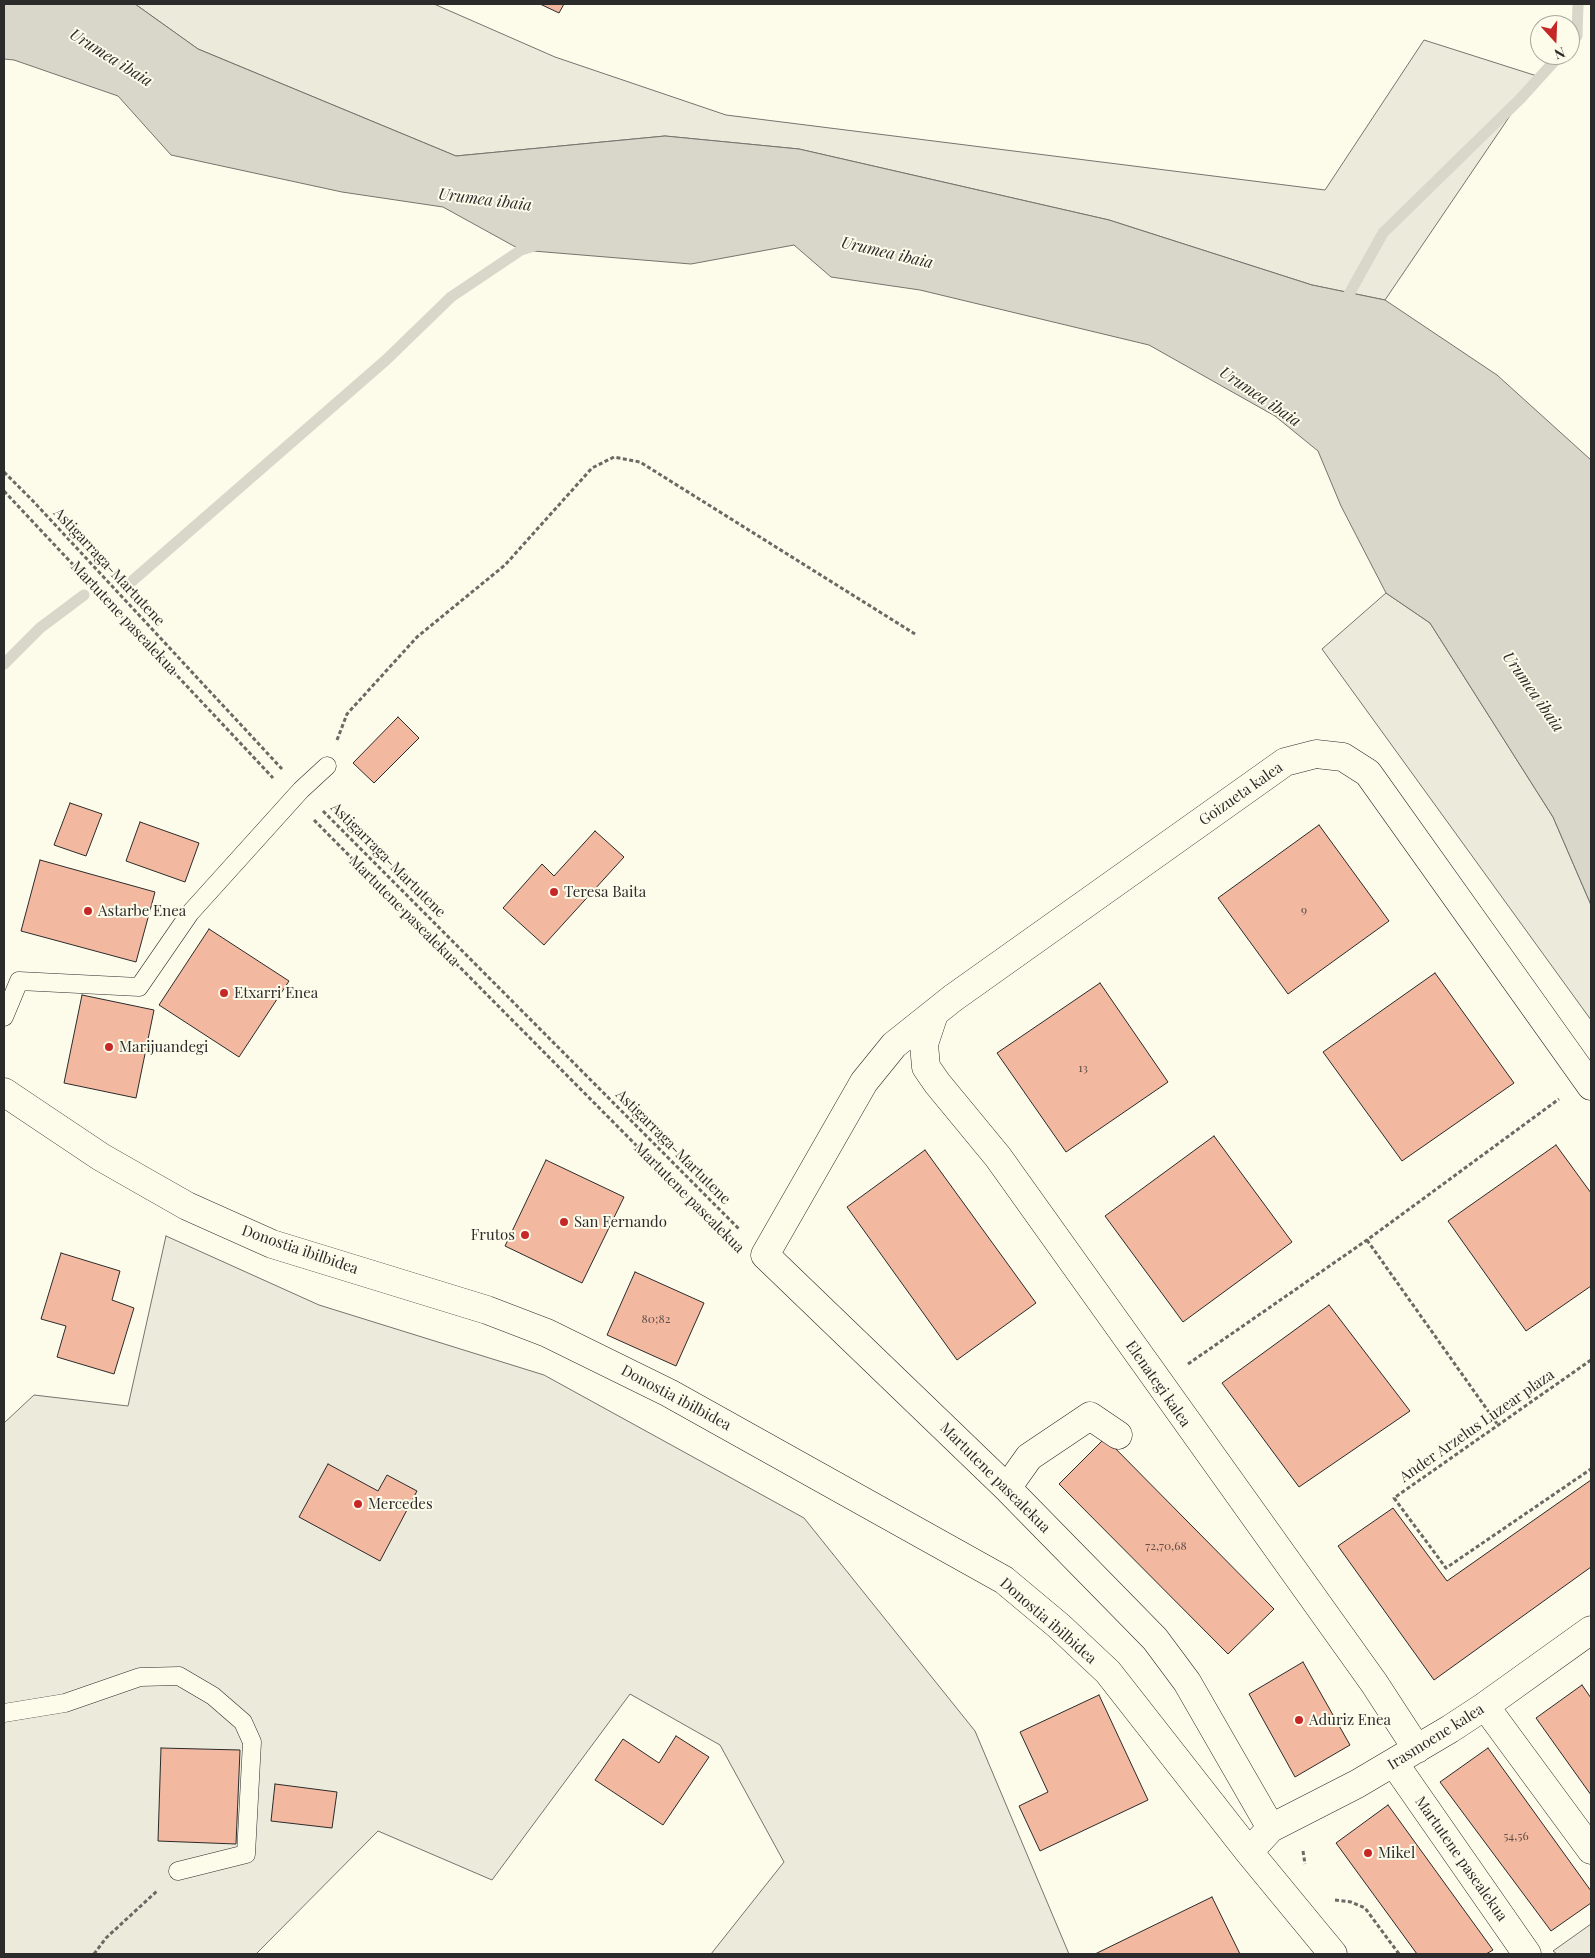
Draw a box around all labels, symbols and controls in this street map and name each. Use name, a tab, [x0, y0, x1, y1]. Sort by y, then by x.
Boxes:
north arrow	[1530, 15, 1580, 65]
water label: Urumea ibaia	[66, 25, 156, 91]
text: N	[1552, 43, 1568, 64]
water label: Urumea ibaia	[437, 185, 533, 215]
water label: Urumea ibaia	[839, 233, 935, 273]
water label: Urumea ibaia	[1216, 363, 1304, 431]
street label: Astigarraga-Martutene	[50, 504, 168, 630]
street label: Martutene pasealekua	[67, 558, 181, 678]
water label: Urumea ibaia	[1498, 648, 1568, 736]
street label: Goizueta kalea	[1196, 759, 1286, 829]
street label: Astigarraga-Martutene	[327, 799, 449, 921]
street label: Martutene pasealekua	[345, 852, 463, 970]
place label: Teresa Baita	[564, 883, 646, 901]
marker: Teresa Baita	[548, 886, 560, 898]
place label: Astarbe Enea	[98, 902, 186, 920]
house number: 9	[1301, 903, 1307, 917]
marker: Astarbe Enea	[82, 905, 94, 917]
place label: Etxarri Enea	[234, 984, 318, 1002]
marker: Etxarri Enea	[218, 987, 230, 999]
place label: Marijuandegi	[119, 1038, 208, 1056]
marker: Marijuandegi	[103, 1041, 115, 1053]
house number: 13	[1078, 1061, 1088, 1075]
street label: Astigarraga-Martutene	[612, 1086, 734, 1208]
street label: Martutene pasealekua	[630, 1139, 748, 1257]
place label: San Fernando	[574, 1213, 667, 1231]
marker: San Fernando	[558, 1216, 570, 1228]
street label: Donostia ibilbidea	[239, 1222, 361, 1278]
place label: Frutos	[471, 1226, 515, 1244]
marker: Frutos	[519, 1229, 531, 1241]
house number: 80;82	[642, 1312, 670, 1326]
street label: Elenategi kalea	[1122, 1337, 1194, 1431]
street label: Donostia ibilbidea	[618, 1361, 734, 1435]
street label: Ander Arzelus Luzear plaza	[1396, 1366, 1558, 1486]
street label: Martutene pasealekua	[936, 1419, 1054, 1537]
place label: Mercedes	[368, 1495, 433, 1513]
marker: Mercedes	[352, 1498, 364, 1510]
house number: 72,70,68	[1145, 1539, 1187, 1553]
street label: Donostia ibilbidea	[996, 1574, 1100, 1668]
street label: Irasmoene kalea	[1385, 1700, 1487, 1774]
place label: Aduriz Enea	[1309, 1711, 1391, 1729]
marker: Aduriz Enea	[1293, 1714, 1305, 1726]
street label: Martutene pasealekua	[1411, 1793, 1511, 1925]
house number: 54,56	[1503, 1829, 1529, 1843]
place label: Mikel	[1378, 1844, 1415, 1862]
marker: Mikel	[1362, 1847, 1374, 1859]

